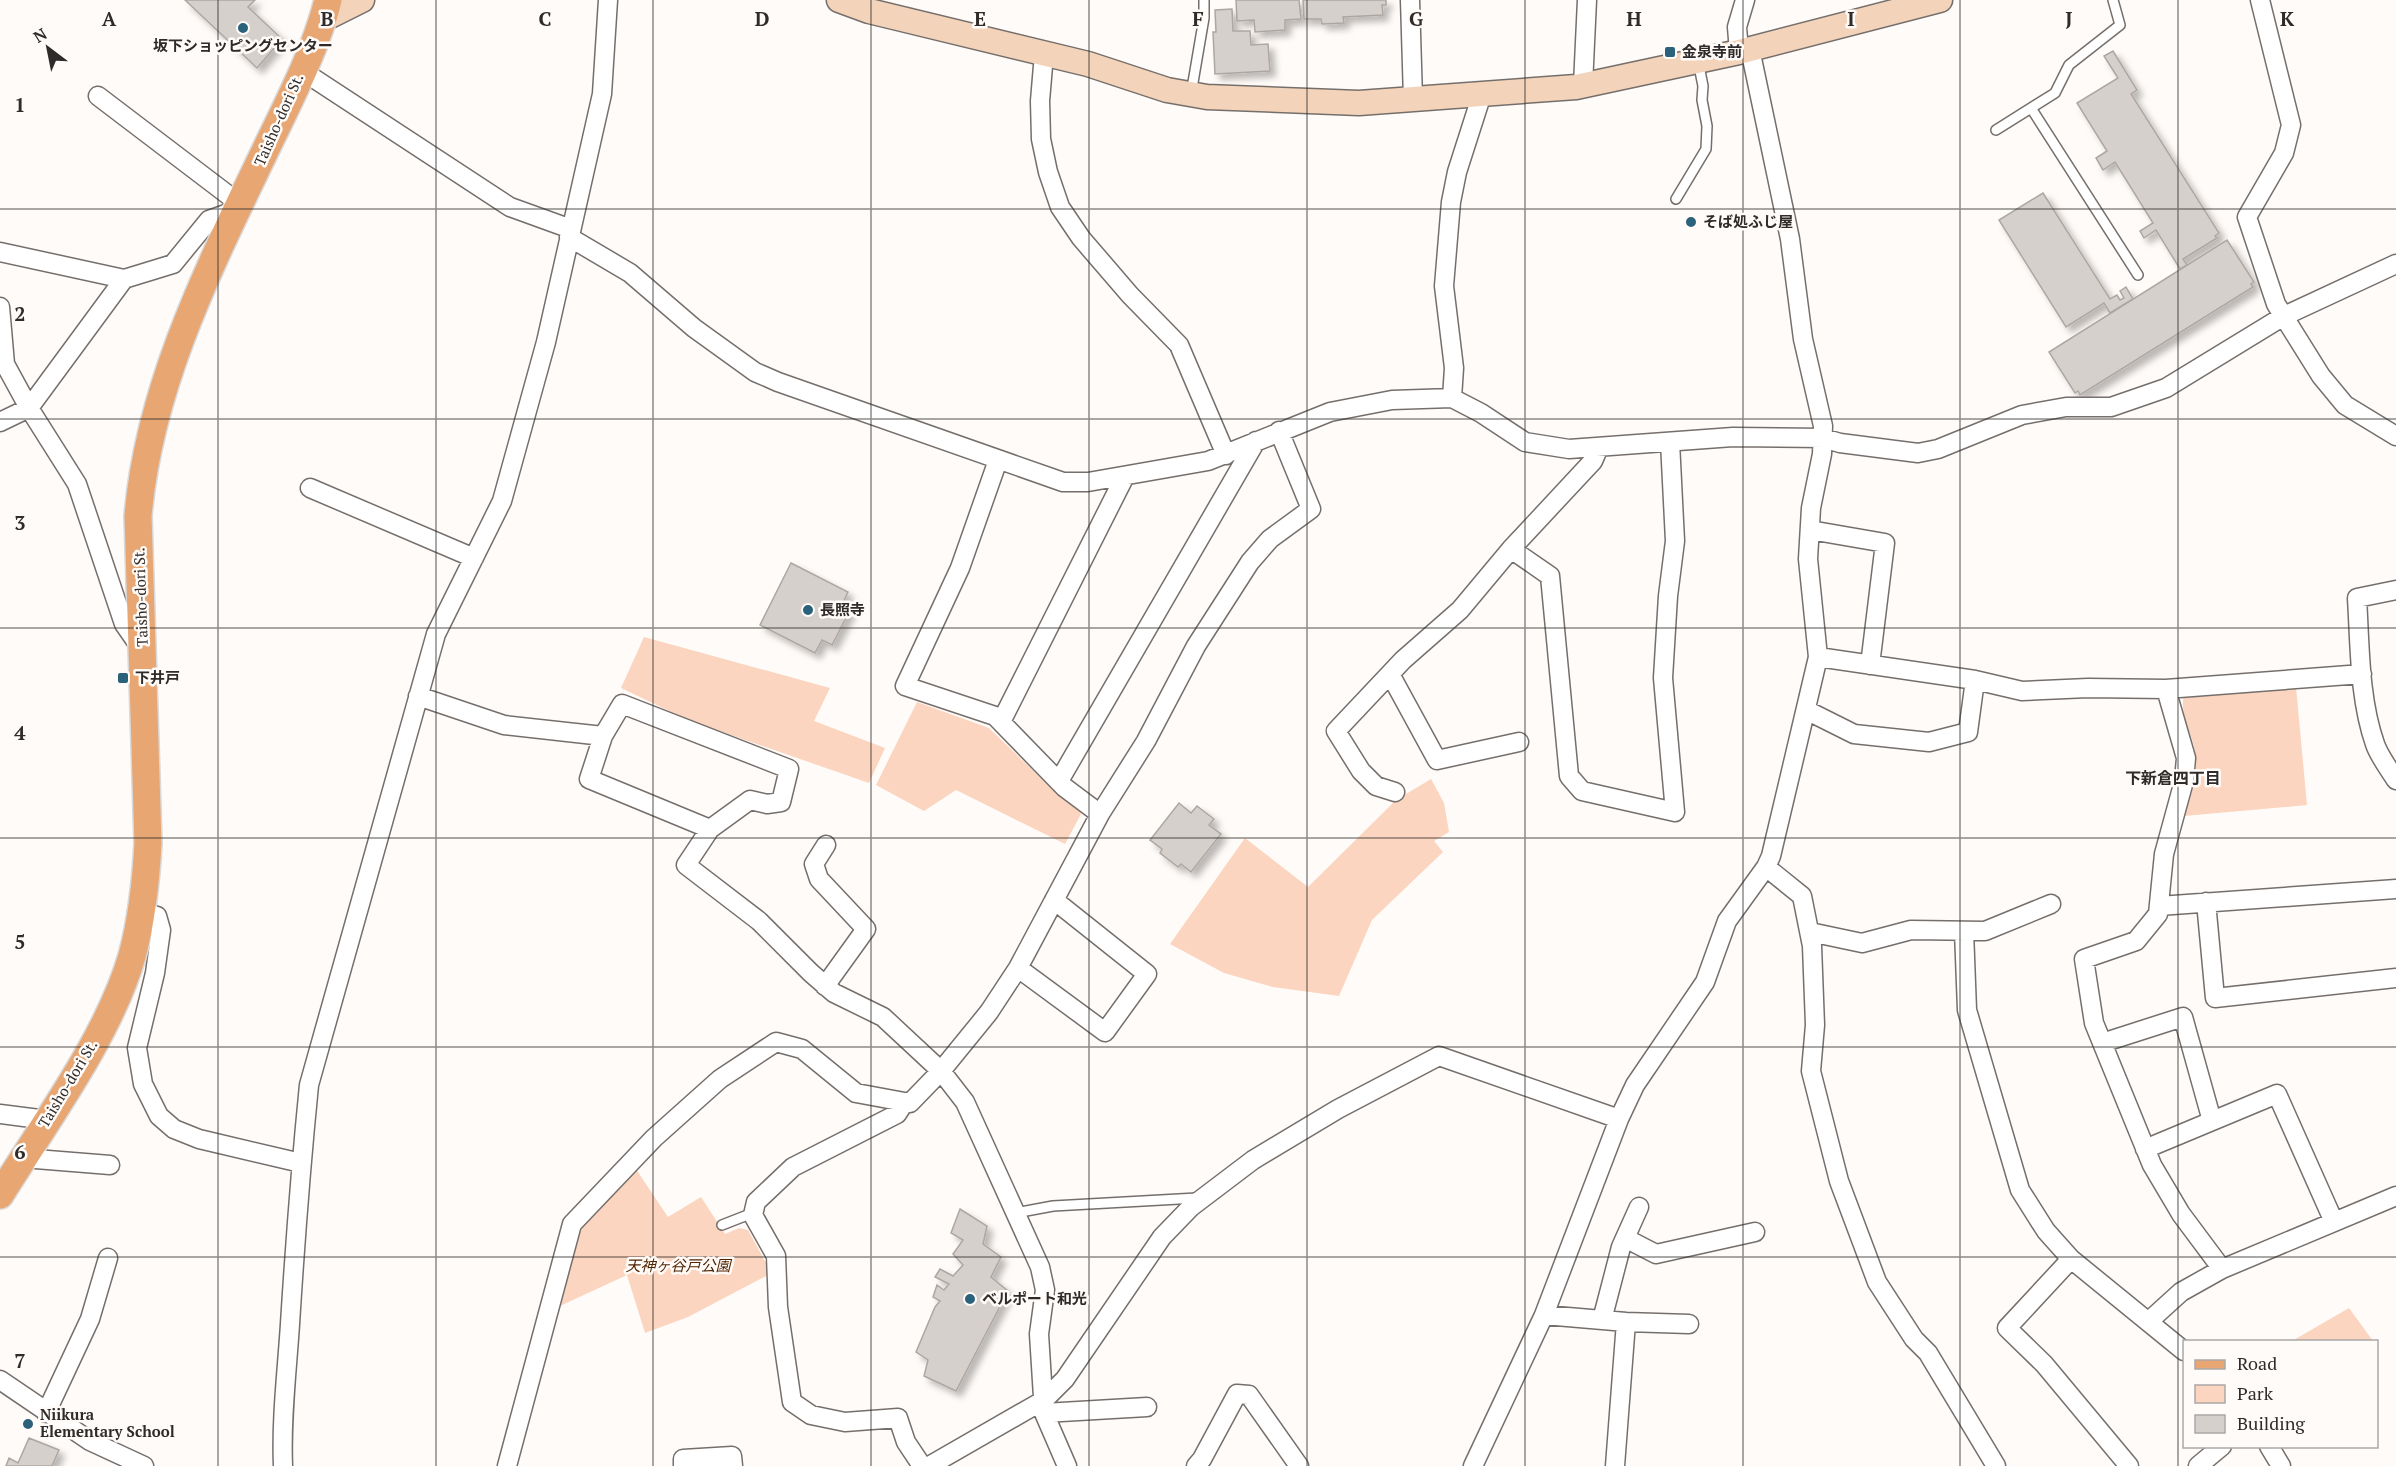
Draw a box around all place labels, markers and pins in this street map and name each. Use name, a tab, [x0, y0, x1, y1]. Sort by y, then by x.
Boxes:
marker: 坂下ショッピングセンター	[236, 21, 250, 35]
place label: 坂下ショッピングセンター	[153, 35, 333, 55]
place label: 金泉寺前	[1682, 41, 1742, 61]
marker: 金泉寺前	[1663, 45, 1677, 59]
place label: そば処ふじ屋	[1703, 211, 1793, 231]
marker: そば処ふじ屋	[1684, 215, 1698, 229]
place label: 長照寺	[820, 599, 865, 619]
marker: 長照寺	[801, 603, 815, 617]
place label: 下井戸	[135, 667, 180, 687]
marker: 下井戸	[116, 671, 130, 685]
place label: ベルポート和光	[982, 1288, 1087, 1308]
marker: ベルポート和光	[963, 1292, 977, 1306]
place label: Niikura Elementary School	[40, 1404, 175, 1441]
marker: Niikura Elementary School	[21, 1417, 35, 1431]

